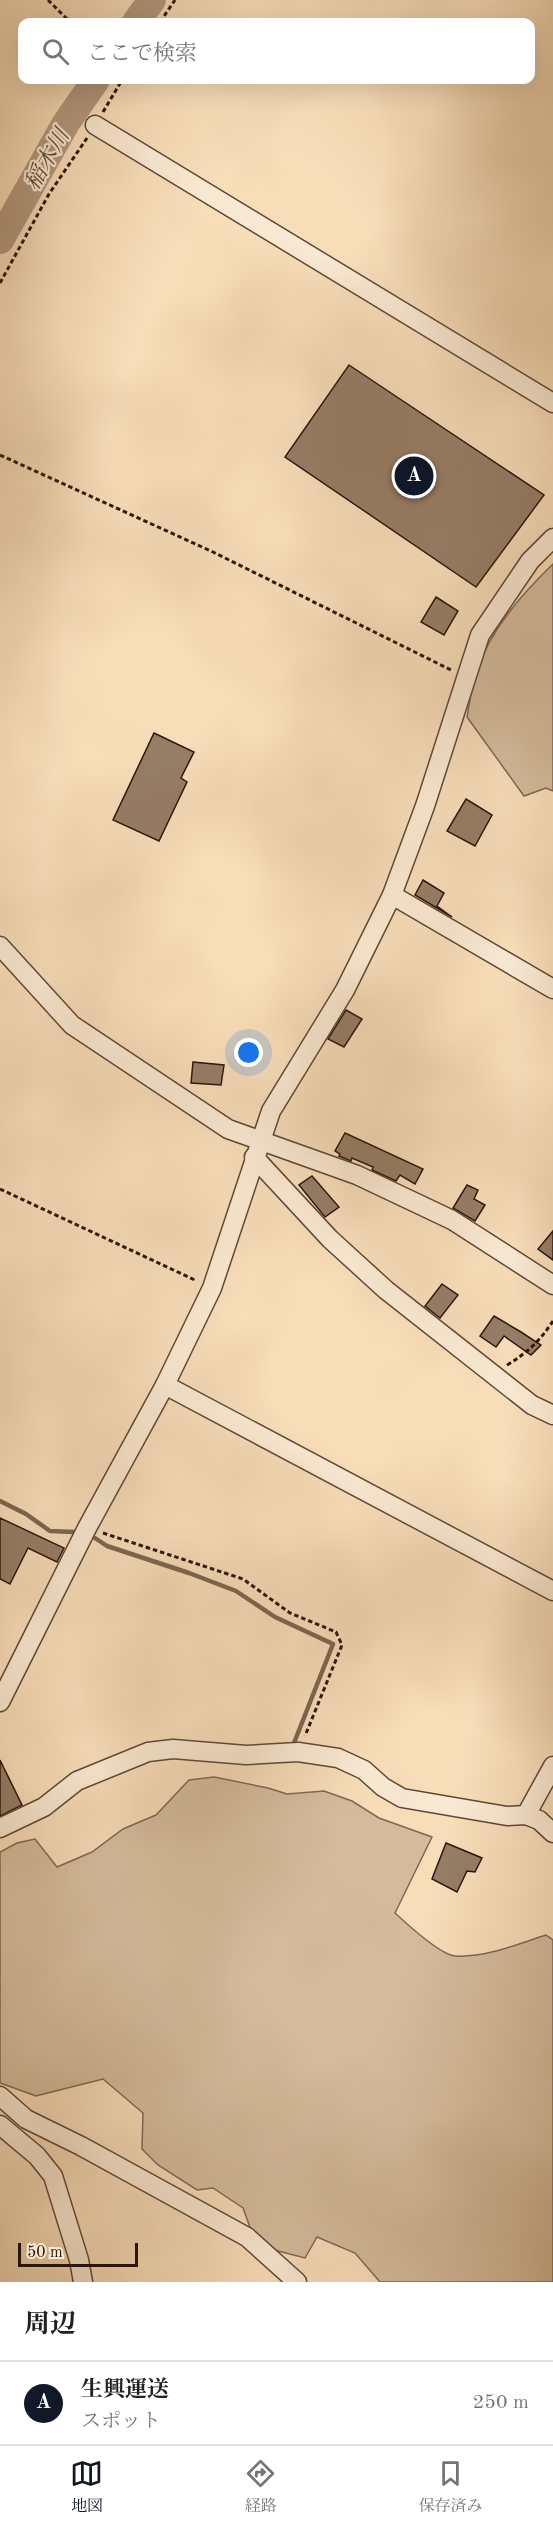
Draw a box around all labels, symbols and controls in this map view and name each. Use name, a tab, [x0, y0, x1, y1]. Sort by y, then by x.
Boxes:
search box	[18, 18, 535, 84]
icon: search	[39, 35, 72, 68]
text: ここで検索	[87, 43, 197, 65]
water label: 稲木川	[20, 123, 75, 194]
pin: A	[394, 454, 434, 498]
your location	[234, 1038, 263, 1067]
scale bar	[18, 2240, 138, 2268]
text: 50 m	[27, 2245, 63, 2261]
text: 周辺	[24, 2312, 76, 2338]
text: 生興運送	[81, 2379, 169, 2401]
text: A	[36, 2393, 51, 2413]
text: 250 m	[473, 2393, 529, 2413]
text: スポット	[81, 2412, 161, 2432]
tab: 地図	[70, 2457, 103, 2517]
tab: 経路	[244, 2457, 277, 2517]
tab: 保存済み	[418, 2457, 482, 2517]

